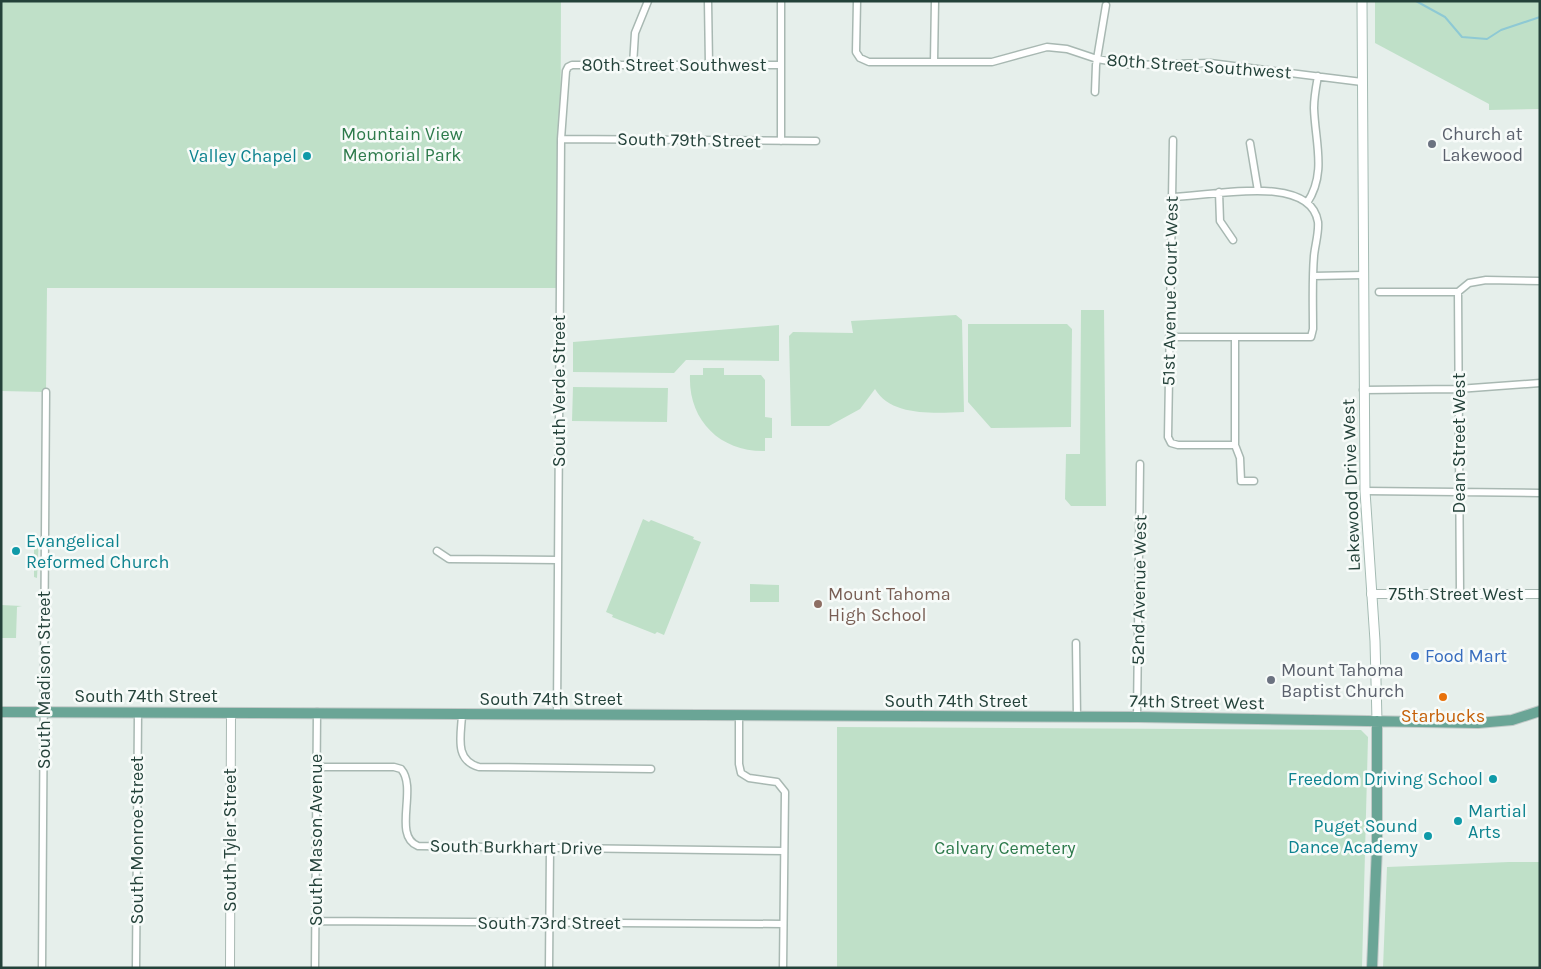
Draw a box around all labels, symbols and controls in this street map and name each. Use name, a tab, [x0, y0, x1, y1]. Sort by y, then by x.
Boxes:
street label: 80th Street Southwest	[1106, 49, 1292, 83]
street label: 80th Street Southwest	[581, 54, 767, 76]
park label: Mountain View Memorial Park	[341, 123, 463, 166]
place label: Church at Lakewood	[1442, 123, 1523, 166]
street label: South 79th Street	[617, 128, 761, 152]
marker: Church at Lakewood	[1426, 138, 1438, 150]
place label: Valley Chapel	[189, 145, 297, 167]
marker: Valley Chapel	[301, 150, 313, 162]
street label: 51st Avenue Court West	[1157, 195, 1183, 386]
street label: South Verde Street	[548, 315, 570, 467]
street label: Dean Street West	[1448, 372, 1470, 513]
street label: Lakewood Drive West	[1337, 398, 1365, 572]
street label: 52nd Avenue West	[1127, 514, 1151, 666]
place label: Evangelical Reformed Church	[26, 530, 169, 573]
marker: Evangelical Reformed Church	[10, 545, 22, 557]
place label: Mount Tahoma High School	[828, 583, 951, 626]
street label: 75th Street West	[1388, 583, 1524, 605]
street label: South Madison Street	[33, 590, 55, 769]
marker: Mount Tahoma High School	[812, 598, 824, 610]
place label: Food Mart	[1425, 645, 1507, 667]
marker: Food Mart	[1409, 650, 1421, 662]
place label: Mount Tahoma Baptist Church	[1281, 659, 1405, 702]
marker: Mount Tahoma Baptist Church	[1265, 674, 1277, 686]
street label: South 74th Street	[74, 685, 218, 707]
street label: South 74th Street	[479, 688, 623, 710]
street label: South 74th Street	[884, 690, 1028, 712]
street label: 74th Street West	[1129, 690, 1265, 714]
marker: Starbucks	[1437, 691, 1449, 703]
place label: Starbucks	[1401, 705, 1485, 727]
street label: South Mason Avenue	[305, 754, 327, 926]
street label: South Monroe Street	[126, 755, 148, 924]
street label: South Tyler Street	[219, 768, 241, 912]
place label: Freedom Driving School	[1288, 768, 1483, 790]
marker: Freedom Driving School	[1487, 773, 1499, 785]
place label: Martial Arts	[1468, 800, 1527, 843]
place label: Puget Sound Dance Academy	[1288, 815, 1419, 858]
marker: Martial Arts	[1452, 815, 1464, 827]
marker: Puget Sound Dance Academy	[1422, 830, 1434, 842]
street label: South Burkhart Drive	[430, 834, 602, 860]
park label: Calvary Cemetery	[934, 837, 1076, 859]
street label: South 73rd Street	[477, 912, 621, 934]

